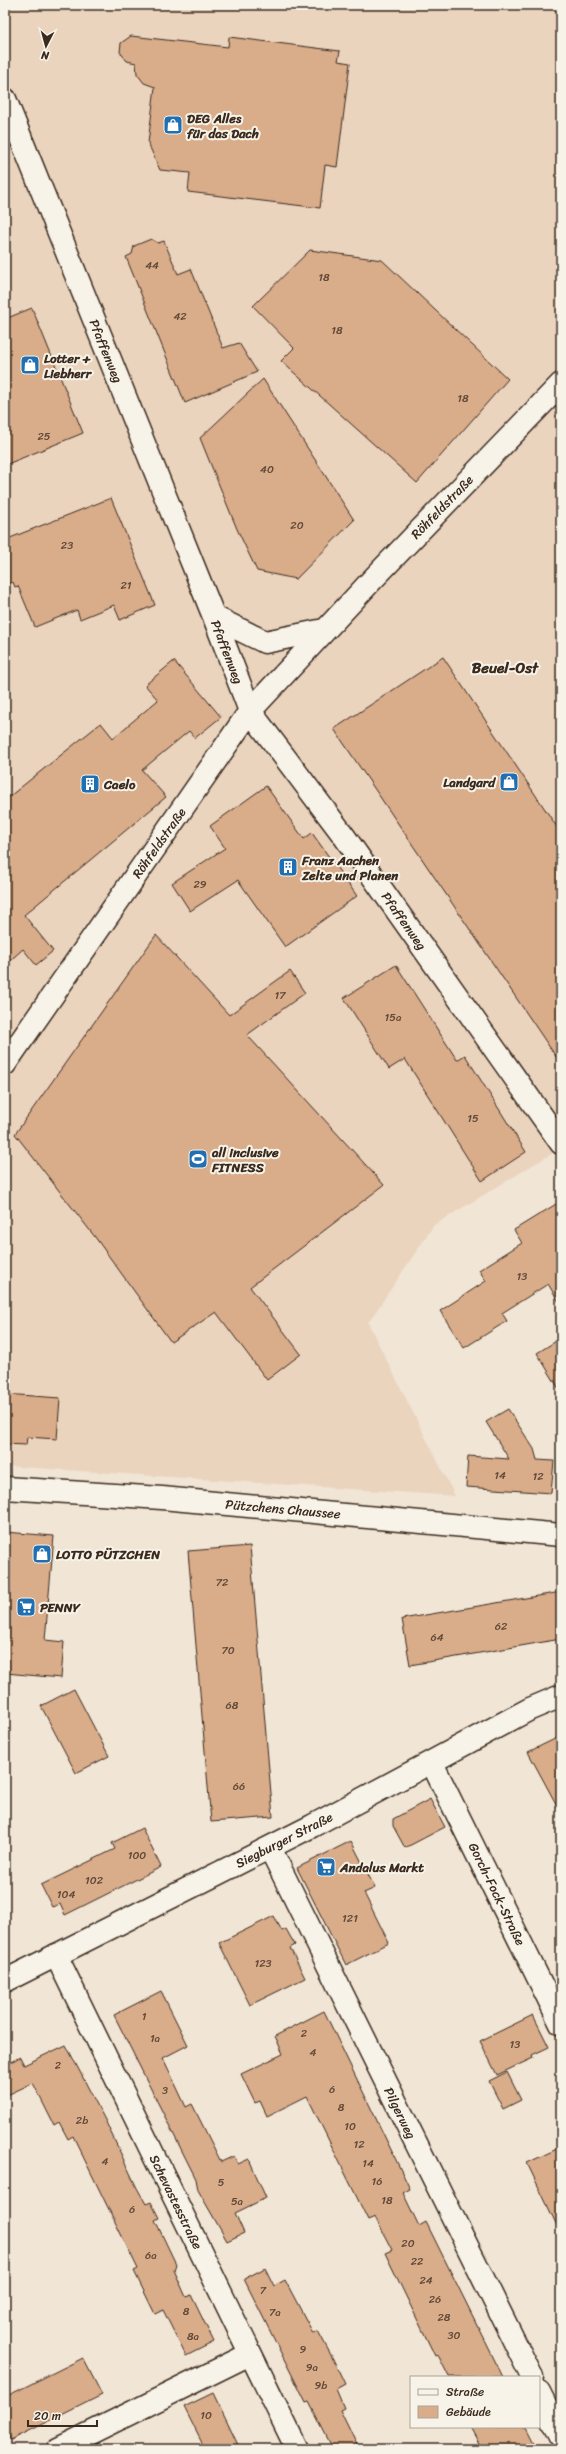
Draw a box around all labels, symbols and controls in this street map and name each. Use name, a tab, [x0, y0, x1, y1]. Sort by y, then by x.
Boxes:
north arrow	[26, 26, 66, 66]
text: N	[40, 46, 51, 65]
place label: DEG Alles für das Dach	[187, 107, 259, 145]
shop icon: DEG Alles für das Dach	[162, 114, 184, 136]
house number: 44	[145, 256, 159, 275]
house number: 18	[318, 268, 330, 287]
house number: 42	[173, 307, 187, 326]
street label: Pfaffenweg	[83, 316, 129, 387]
house number: 18	[331, 321, 343, 340]
place label: Lotter + Liebherr	[44, 347, 93, 385]
shop icon: Lotter + Liebherr	[19, 354, 41, 376]
house number: 18	[457, 389, 469, 408]
house number: 25	[37, 427, 51, 446]
house number: 40	[260, 460, 274, 479]
street label: Röhfeldstraße	[405, 469, 479, 545]
house number: 20	[290, 516, 304, 535]
house number: 23	[61, 536, 73, 555]
house number: 21	[120, 576, 132, 595]
street label: Pfaffenweg	[204, 617, 250, 688]
district label: Beuel-Ost	[472, 655, 539, 681]
place label: Landgard	[443, 771, 496, 794]
shop icon: Landgard	[498, 771, 520, 793]
building icon: Caelo	[79, 773, 101, 795]
place label: Caelo	[103, 773, 136, 796]
street label: Röhfeldstraße	[126, 803, 192, 883]
place label: Franz Aachen Zelte und Planen	[301, 849, 399, 887]
building icon: Franz Aachen Zelte und Planen	[277, 856, 299, 878]
house number: 29	[193, 875, 207, 894]
street label: Pfaffenweg	[375, 887, 433, 955]
house number: 17	[275, 986, 286, 1005]
house number: 15a	[385, 1008, 402, 1027]
house number: 15	[467, 1109, 479, 1128]
place label: all inclusive FITNESS	[211, 1141, 279, 1179]
sports icon: all inclusive FITNESS	[187, 1148, 209, 1170]
house number: 13	[517, 1267, 527, 1286]
house number: 14	[494, 1466, 506, 1485]
house number: 12	[532, 1467, 544, 1486]
street label: Pützchens Chaussee	[224, 1493, 342, 1526]
shop icon: LOTTO PÜTZCHEN	[31, 1543, 53, 1565]
place label: LOTTO PÜTZCHEN	[56, 1543, 161, 1566]
house number: 72	[216, 1573, 229, 1592]
supermarket icon: PENNY	[15, 1596, 37, 1618]
place label: PENNY	[40, 1596, 82, 1619]
house number: 62	[495, 1617, 508, 1636]
house number: 64	[430, 1628, 444, 1647]
house number: 70	[221, 1641, 235, 1660]
house number: 68	[226, 1696, 239, 1715]
house number: 66	[233, 1777, 245, 1796]
street label: Siegburger Straße	[231, 1806, 337, 1874]
street label: Gorch-Fock-Straße	[462, 1839, 532, 1950]
house number: 100	[128, 1846, 146, 1865]
supermarket icon: Andalus Markt	[315, 1856, 337, 1878]
place label: Andalus Markt	[339, 1856, 424, 1879]
house number: 102	[85, 1871, 104, 1890]
house number: 104	[57, 1885, 75, 1904]
house number: 121	[342, 1909, 358, 1928]
house number: 123	[254, 1954, 272, 1973]
house number: 1	[142, 2007, 147, 2026]
house number: 2	[301, 2024, 308, 2043]
house number: 1a	[150, 2029, 161, 2048]
house number: 13	[510, 2035, 520, 2054]
house number: 4	[310, 2043, 317, 2062]
house number: 2	[55, 2056, 62, 2075]
house number: 6	[329, 2080, 335, 2099]
house number: 3	[162, 2081, 168, 2100]
street label: Pilgerweg	[377, 2083, 423, 2143]
house number: 8	[338, 2098, 345, 2117]
house number: 2b	[76, 2111, 88, 2130]
house number: 10	[344, 2117, 356, 2136]
house number: 12	[353, 2135, 365, 2154]
street label: Schevastesstraße	[143, 2151, 209, 2254]
house number: 4	[102, 2152, 109, 2171]
house number: 14	[362, 2154, 374, 2173]
house number: 16	[372, 2172, 382, 2191]
house number: 5	[218, 2173, 225, 2192]
house number: 18	[381, 2191, 393, 2210]
house number: 5a	[231, 2192, 244, 2211]
house number: 6	[129, 2200, 135, 2219]
house number: 20	[401, 2234, 415, 2253]
house number: 6a	[145, 2246, 157, 2265]
house number: 22	[411, 2252, 424, 2271]
house number: 24	[419, 2271, 433, 2290]
house number: 7	[260, 2281, 267, 2300]
house number: 26	[429, 2290, 441, 2309]
house number: 8	[183, 2302, 190, 2321]
house number: 7a	[269, 2303, 281, 2322]
house number: 28	[438, 2308, 451, 2327]
house number: 30	[448, 2326, 461, 2345]
house number: 8a	[187, 2327, 200, 2346]
house number: 9	[300, 2340, 307, 2359]
house number: 9a	[306, 2358, 319, 2377]
house number: 9b	[315, 2376, 327, 2395]
legend	[410, 2376, 540, 2428]
text: Straße	[446, 2381, 484, 2403]
text: Gebäude	[446, 2401, 491, 2423]
scale bar	[28, 2402, 97, 2428]
text: 20 m	[34, 2405, 61, 2427]
house number: 10	[200, 2406, 212, 2425]

